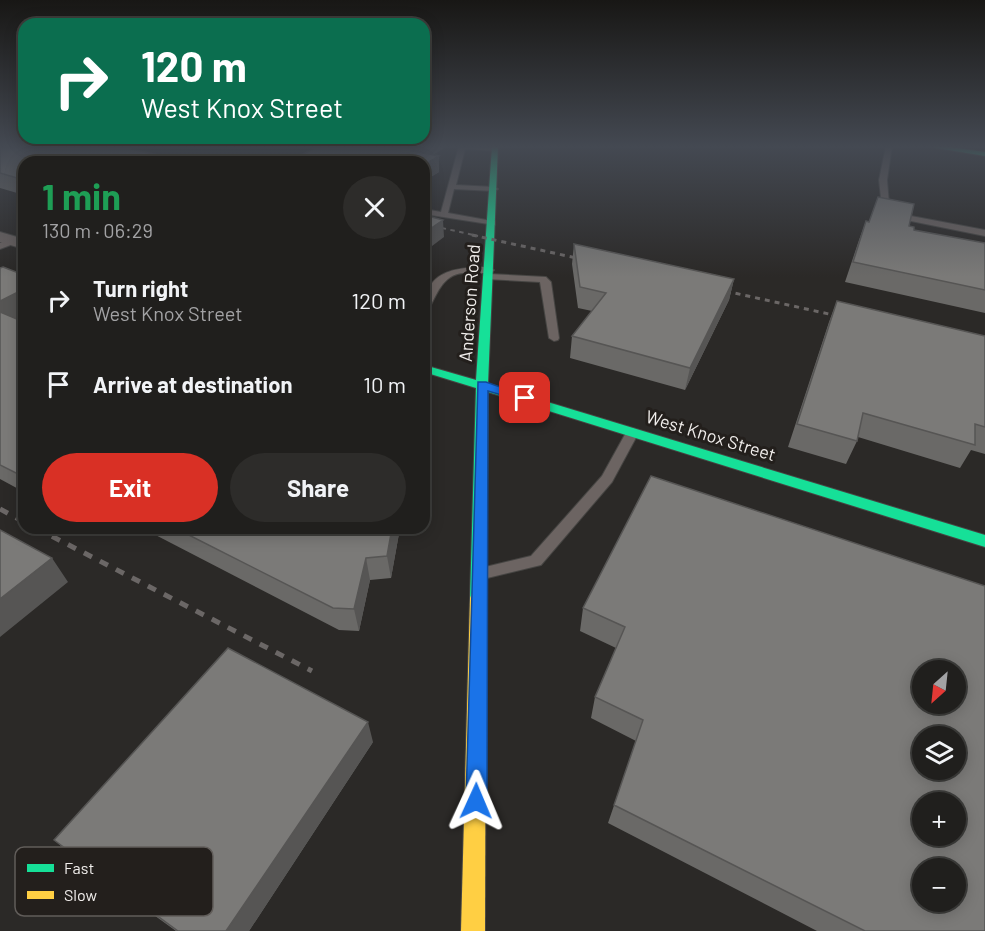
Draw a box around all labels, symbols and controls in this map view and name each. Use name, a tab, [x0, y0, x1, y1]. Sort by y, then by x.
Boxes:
text: 120 m	[141, 40, 247, 90]
icon: right	[42, 42, 120, 120]
text: West Knox Street	[141, 91, 343, 123]
text: 1 min	[42, 174, 121, 217]
button: close	[343, 176, 406, 239]
text: 130 m · 06:29	[42, 218, 153, 242]
street label: Anderson Road	[454, 243, 484, 363]
text: Turn right	[93, 275, 188, 301]
icon: right	[42, 284, 75, 317]
text: 120 m	[351, 287, 406, 313]
text: West Knox Street	[93, 301, 243, 325]
icon: arrive	[42, 368, 75, 401]
text: Arrive at destination	[93, 371, 292, 397]
text: 10 m	[363, 371, 406, 397]
pin	[499, 372, 550, 423]
icon: arrive	[508, 381, 541, 414]
street label: West Knox Street	[643, 405, 779, 465]
button: Exit	[42, 453, 218, 522]
button: Share	[230, 453, 406, 522]
north arrow	[912, 660, 966, 714]
map controls	[912, 660, 966, 912]
button: layers	[912, 726, 966, 780]
position arrow	[444, 769, 508, 833]
button: +	[912, 792, 966, 846]
legend	[15, 847, 213, 916]
text: Fast	[64, 858, 94, 877]
button: −	[912, 858, 966, 912]
text: Slow	[64, 885, 97, 904]

